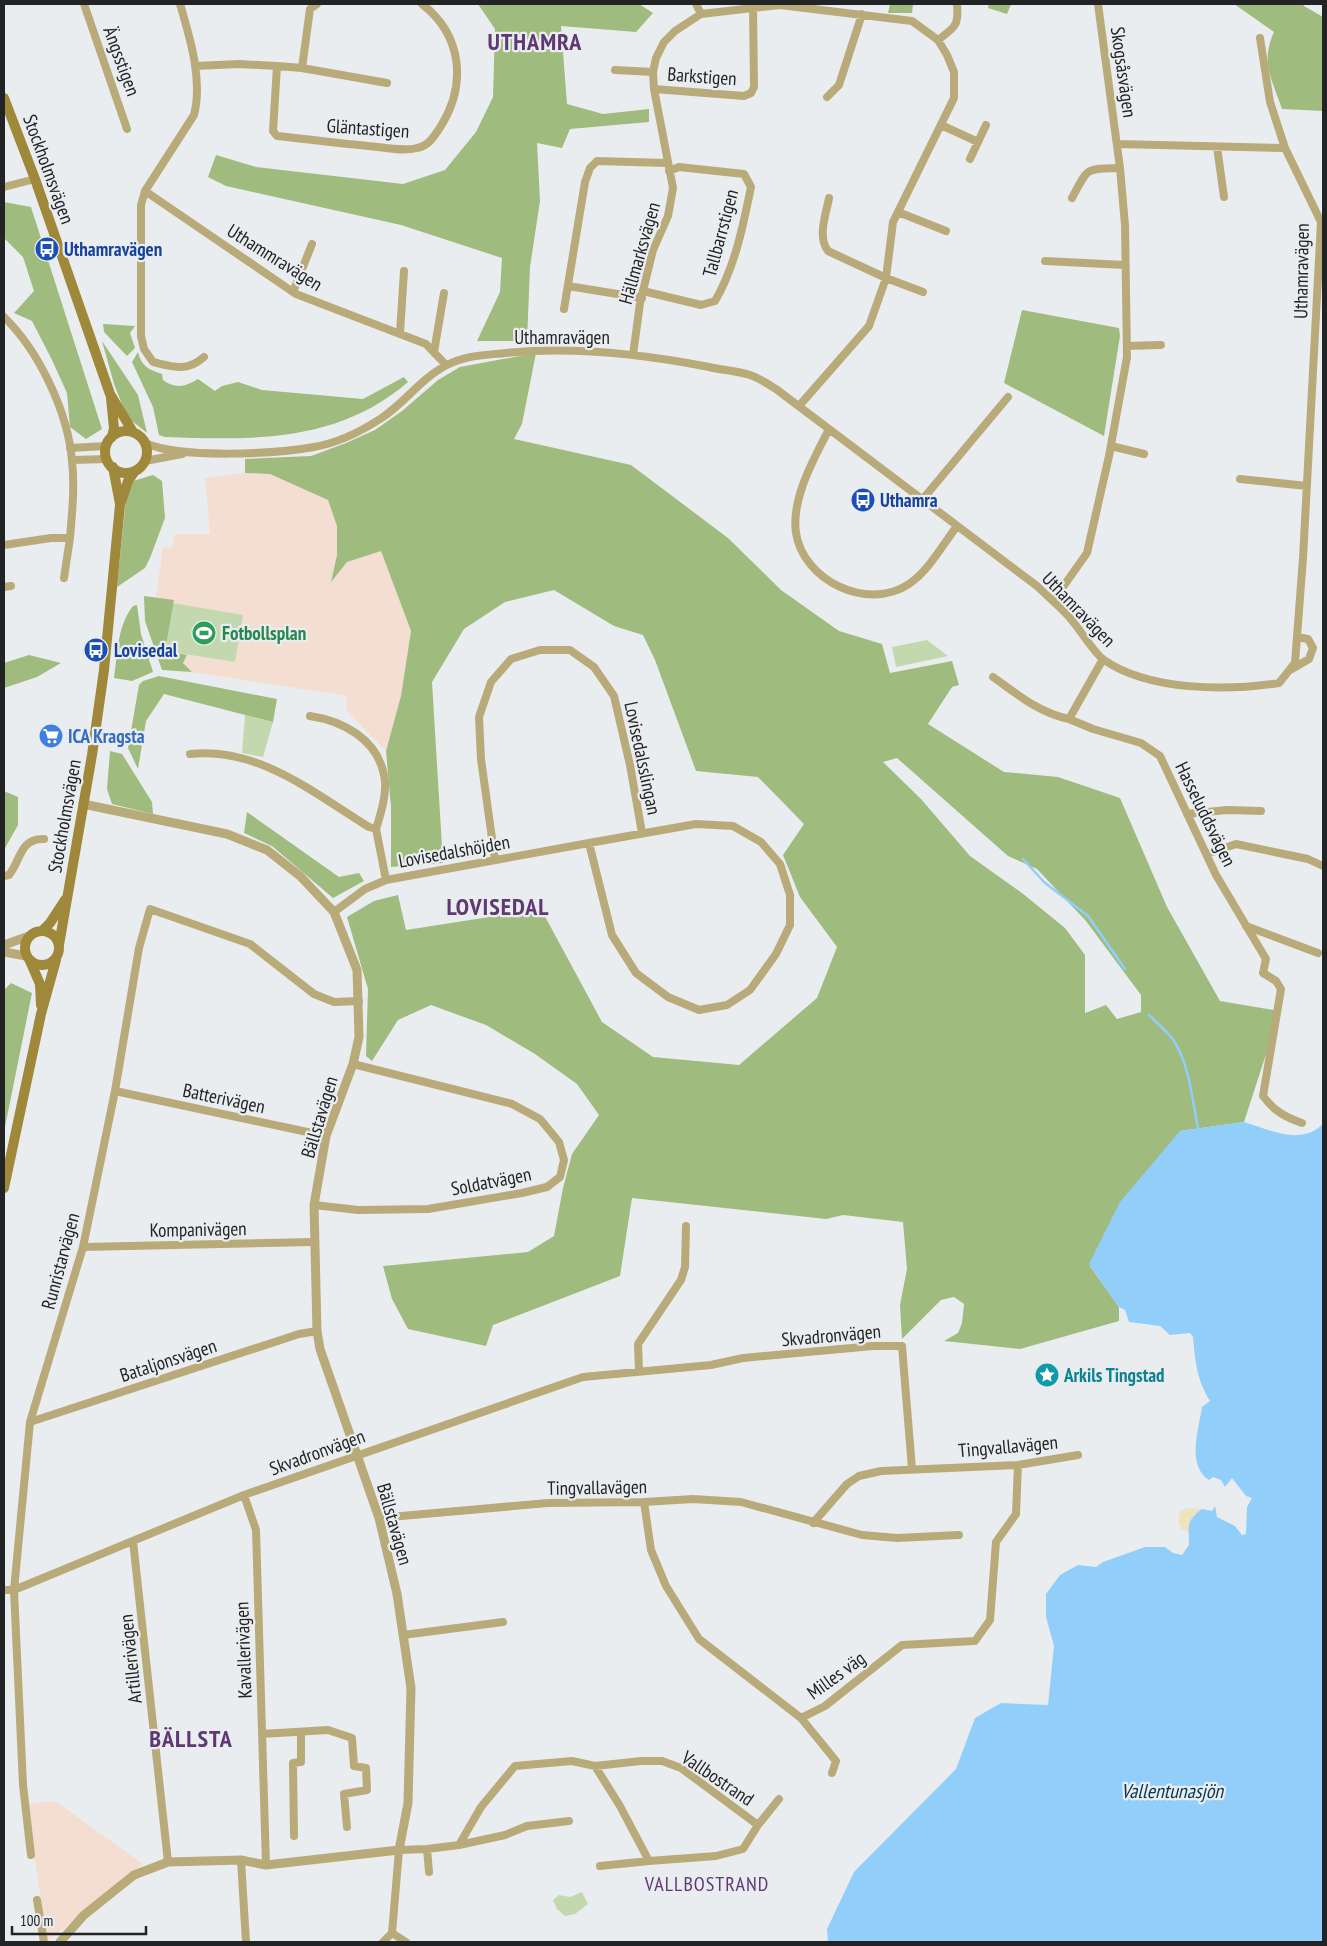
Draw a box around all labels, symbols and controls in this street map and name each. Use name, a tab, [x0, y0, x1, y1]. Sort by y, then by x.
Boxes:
street label: Ängsstigen	[98, 23, 146, 99]
street label: Skogsåsvägen	[1106, 25, 1142, 119]
district label: UTHAMRA	[488, 26, 582, 57]
street label: Barkstigen	[667, 62, 737, 90]
street label: Stockholmsvägen	[18, 111, 80, 227]
street label: Gläntastigen	[326, 113, 410, 143]
street label: Tallbarrstigen	[697, 187, 743, 279]
street label: Hällmarksvägen	[613, 199, 665, 307]
street label: Uthammravägen	[223, 218, 327, 296]
street label: Uthamravägen	[1288, 223, 1314, 319]
bus stop icon: Uthamravägen	[34, 236, 60, 262]
place label: Uthamravägen	[64, 237, 162, 261]
street label: Uthamravägen	[514, 325, 610, 349]
bus stop icon: Uthamra	[850, 487, 876, 513]
place label: Uthamra	[880, 488, 938, 512]
street label: Uthamravägen	[1037, 566, 1121, 652]
sports icon: Fotbollsplan	[191, 620, 217, 646]
place label: Fotbollsplan	[222, 621, 306, 645]
bus stop icon: Lovisedal	[83, 637, 109, 663]
place label: Lovisedal	[114, 638, 178, 662]
street label: Lovisedalsslingan	[619, 699, 667, 817]
supermarket icon: ICA Kragsta	[38, 723, 64, 749]
place label: ICA Kragsta	[68, 724, 145, 748]
street label: Stockholmsvägen	[42, 757, 86, 875]
street label: Hasseluddsvägen	[1170, 758, 1242, 870]
street label: Lovisedalshöjden	[396, 829, 512, 873]
district label: LOVISEDAL	[446, 891, 550, 922]
street label: Bällstavägen	[295, 1073, 343, 1161]
street label: Batterivägen	[181, 1078, 267, 1118]
street label: Soldatvägen	[449, 1161, 533, 1201]
street label: Runristarvägen	[36, 1210, 84, 1312]
street label: Kompanivägen	[149, 1216, 247, 1242]
street label: Skvadronvägen	[780, 1319, 882, 1351]
street label: Bataljonsvägen	[117, 1333, 219, 1387]
place icon: Arkils Tingstad	[1034, 1362, 1060, 1388]
place label: Arkils Tingstad	[1063, 1363, 1165, 1387]
street label: Skvadronvägen	[266, 1424, 368, 1480]
street label: Tingvallavägen	[957, 1430, 1059, 1462]
street label: Tingvallavägen	[547, 1474, 647, 1500]
street label: Bällstavägen	[372, 1480, 418, 1568]
street label: Kavallerivägen	[229, 1601, 257, 1699]
street label: Artillerivägen	[113, 1613, 147, 1705]
street label: Milles väg	[802, 1646, 870, 1704]
district label: BÄLLSTA	[149, 1723, 233, 1754]
street label: Vallbostrand	[676, 1745, 759, 1811]
water label: Vallentunasjön	[1121, 1778, 1224, 1804]
district label: VALLBOSTRAND	[644, 1871, 769, 1897]
scale bar	[12, 1904, 146, 1936]
text: 100 m	[20, 1911, 53, 1930]

